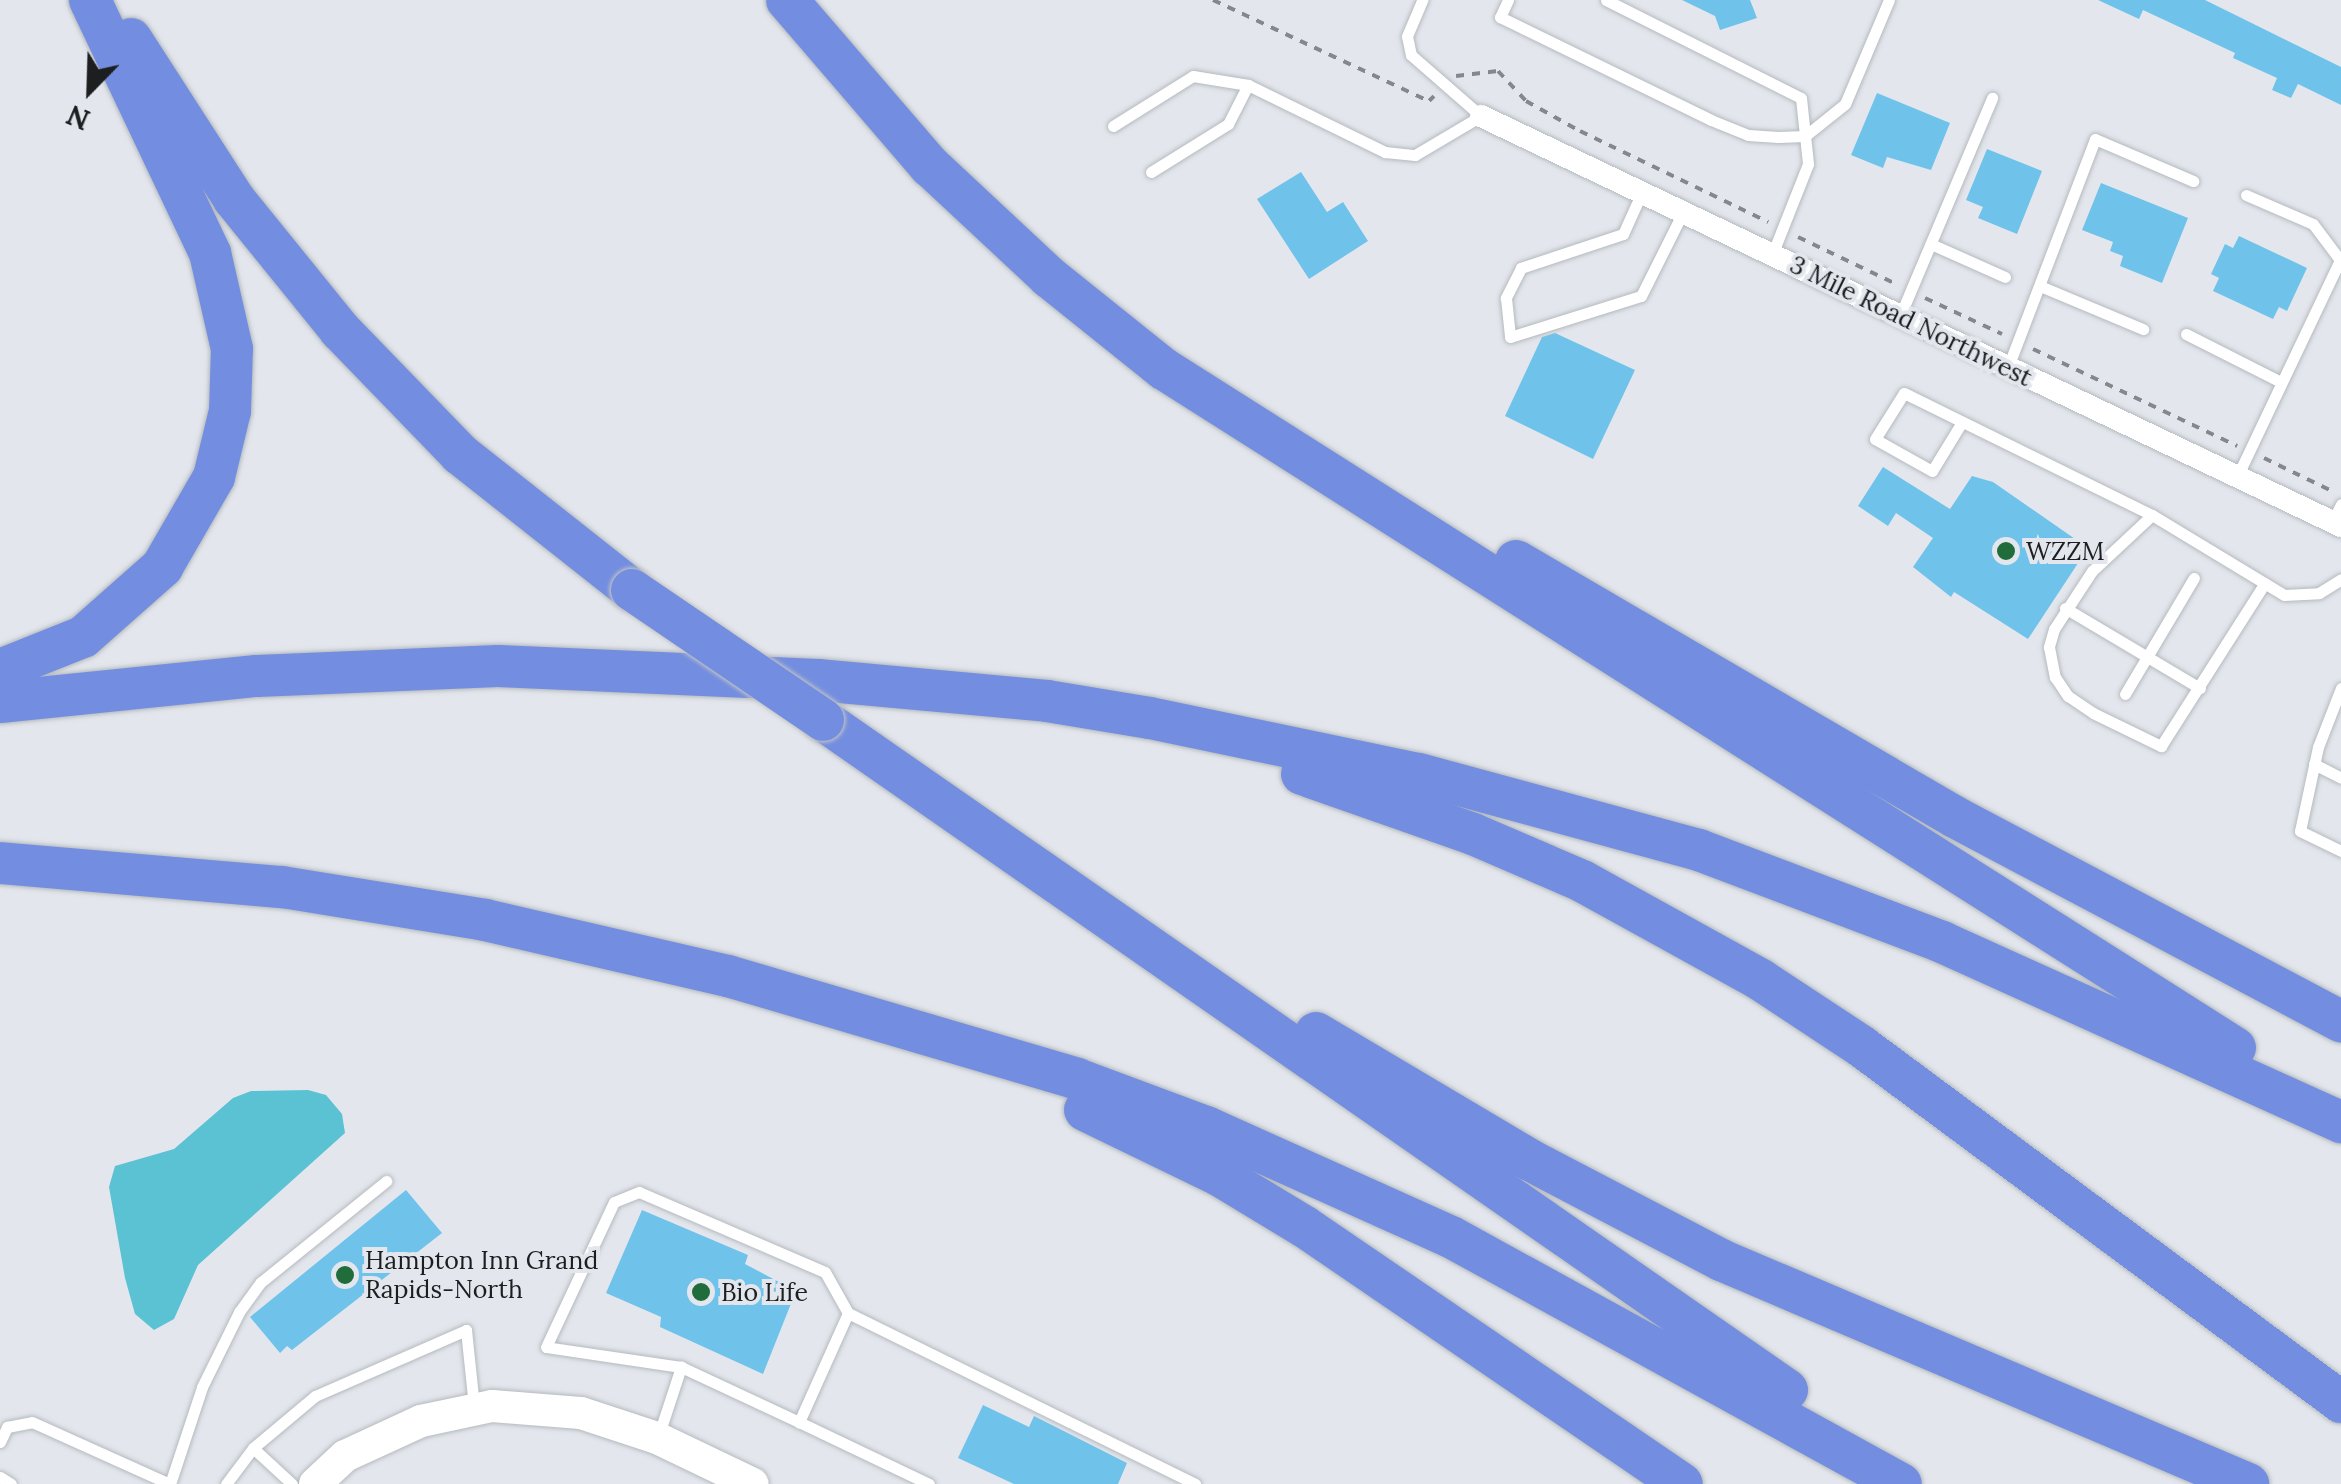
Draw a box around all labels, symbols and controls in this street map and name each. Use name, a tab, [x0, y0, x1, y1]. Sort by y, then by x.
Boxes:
north arrow	[40, 40, 140, 140]
text: N	[61, 97, 95, 138]
street label: 3 Mile Road Northwest	[1785, 249, 2037, 393]
place label: WZZM	[2026, 536, 2104, 566]
marker: WZZM	[1995, 540, 2017, 562]
place label: Hampton Inn Grand Rapids-North	[365, 1246, 598, 1305]
marker: Hampton Inn Grand Rapids-North	[334, 1264, 356, 1286]
place label: Bio Life	[721, 1277, 808, 1307]
marker: Bio Life	[690, 1281, 712, 1303]

